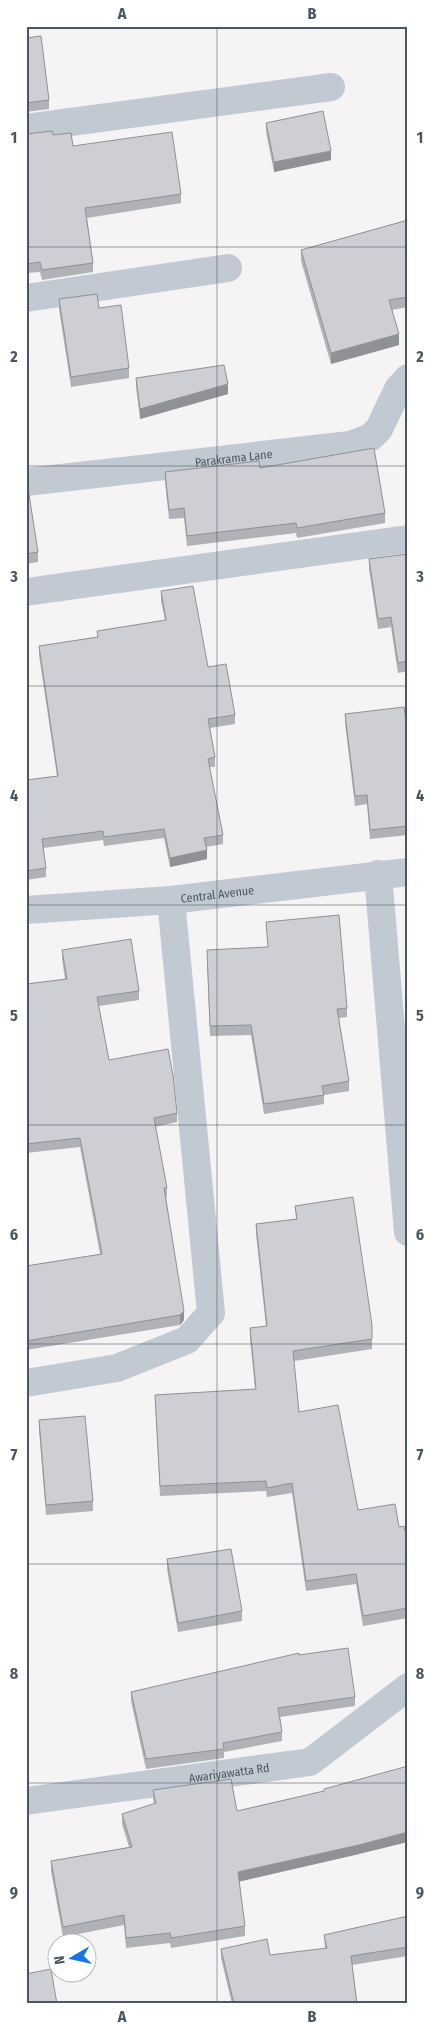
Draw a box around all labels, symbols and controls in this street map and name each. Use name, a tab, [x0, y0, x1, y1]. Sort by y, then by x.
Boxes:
text: A	[117, 4, 127, 23]
text: B	[308, 4, 317, 23]
text: 1	[11, 128, 17, 147]
text: 1	[417, 128, 423, 147]
text: 2	[9, 347, 18, 366]
text: 2	[415, 347, 424, 366]
street label: Parakrama Lane	[194, 447, 273, 470]
text: 3	[9, 567, 18, 586]
text: 3	[415, 567, 424, 586]
text: 4	[10, 786, 18, 805]
text: 4	[416, 786, 424, 805]
street label: Central Avenue	[180, 883, 255, 906]
text: 5	[10, 1006, 18, 1025]
text: 5	[416, 1006, 424, 1025]
text: 6	[10, 1225, 18, 1244]
text: 6	[416, 1225, 424, 1244]
text: 7	[11, 1445, 18, 1464]
text: 7	[417, 1445, 424, 1464]
text: 8	[10, 1664, 19, 1683]
text: 8	[416, 1664, 425, 1683]
street label: Awariyawatta Rd	[188, 1761, 270, 1786]
text: 9	[10, 1883, 18, 1902]
text: 9	[416, 1883, 424, 1902]
north arrow	[48, 1932, 98, 1982]
text: N	[51, 1954, 69, 1965]
text: A	[117, 2007, 127, 2026]
text: B	[308, 2007, 317, 2026]

